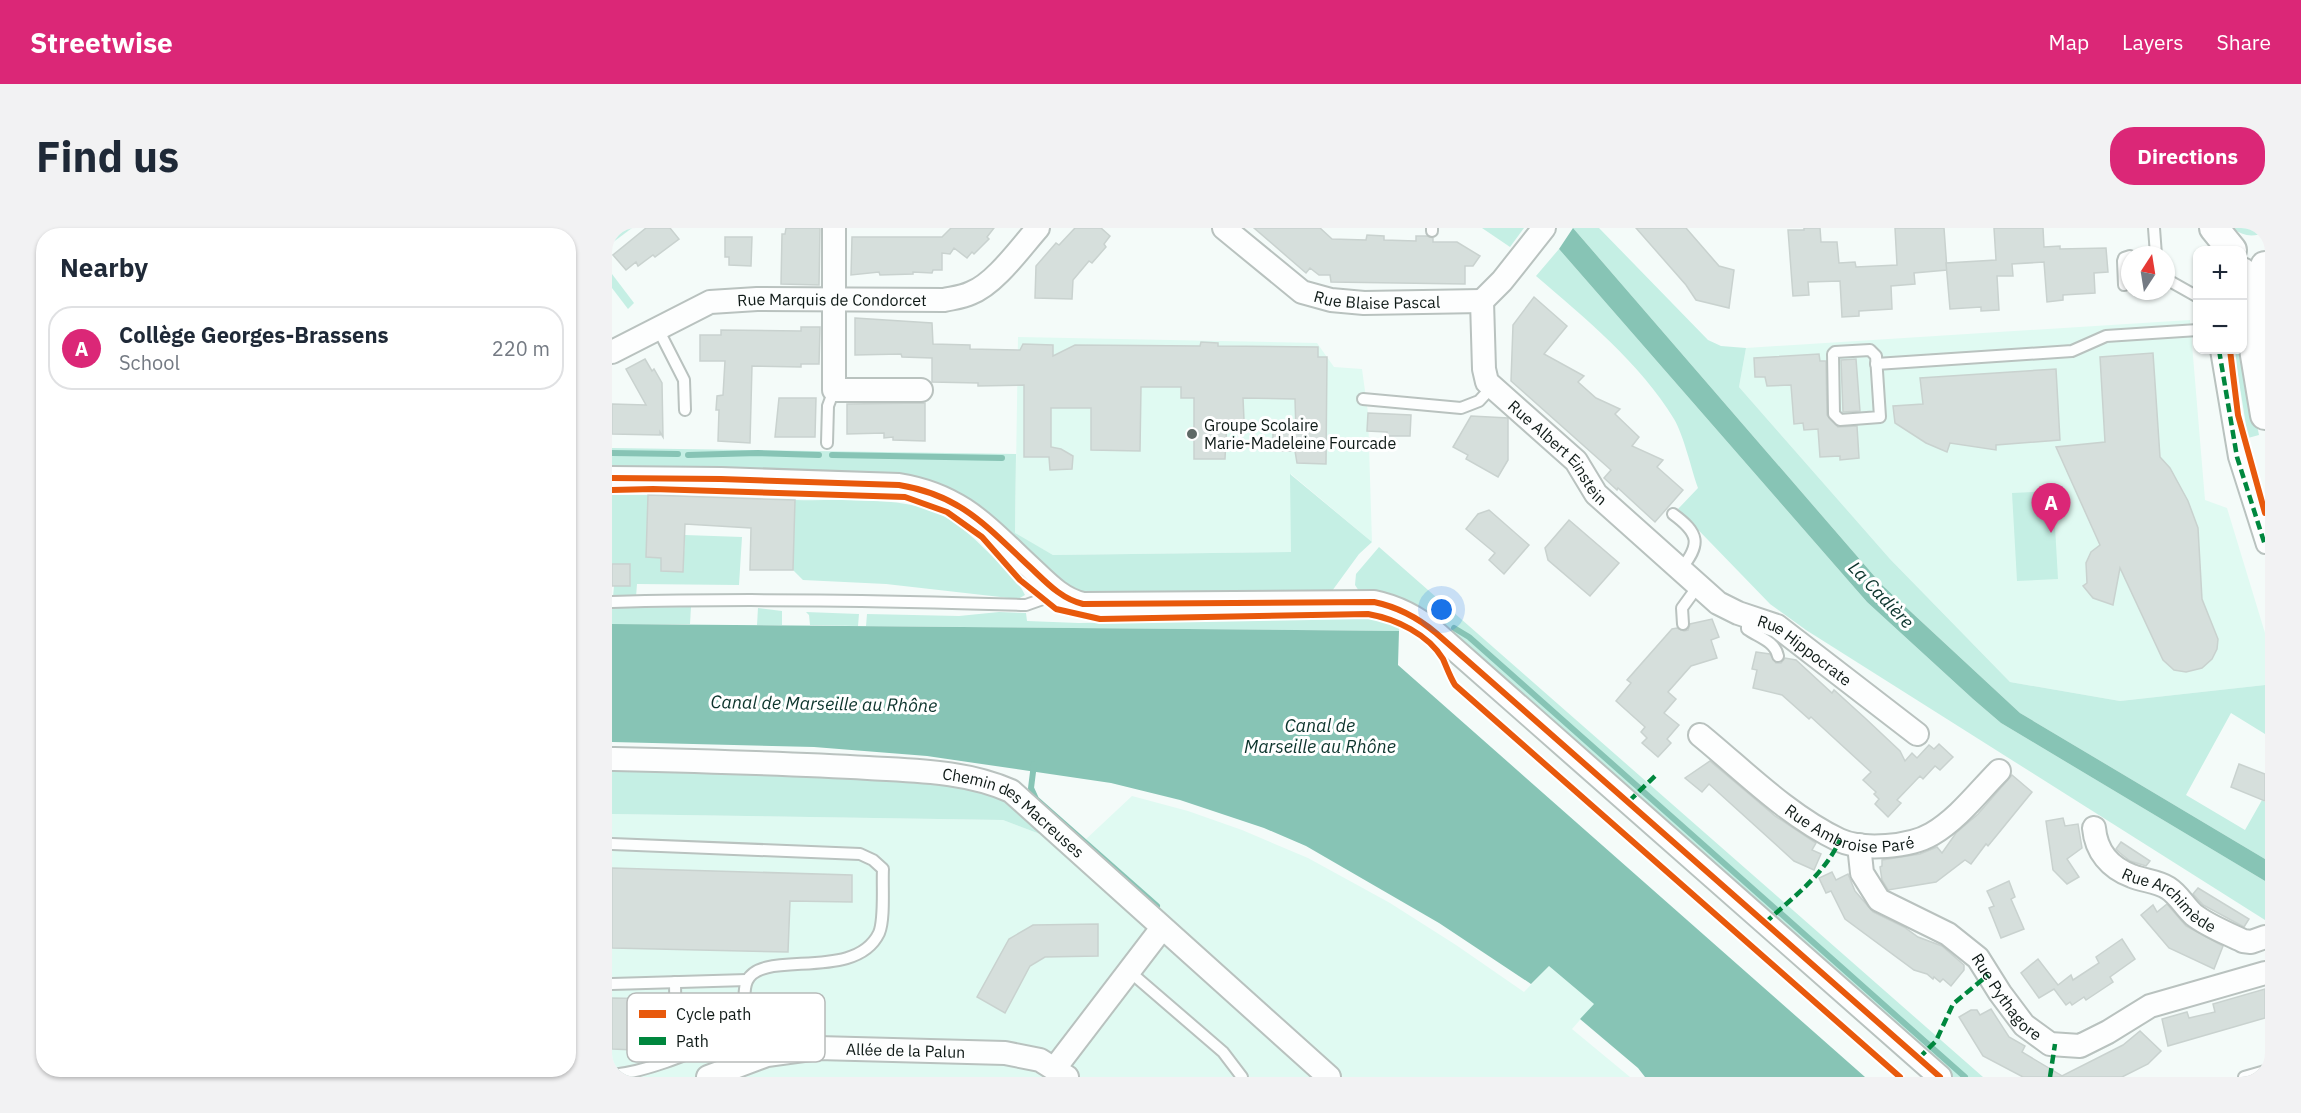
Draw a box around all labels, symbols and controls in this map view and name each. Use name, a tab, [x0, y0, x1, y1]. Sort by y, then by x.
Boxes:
text: Streetwise	[30, 24, 173, 61]
text: Map	[2049, 28, 2089, 56]
text: Layers	[2122, 28, 2184, 56]
text: Share	[2217, 28, 2271, 56]
button: Directions	[2110, 127, 2265, 185]
text: Find us	[36, 129, 179, 184]
north arrow	[2121, 246, 2175, 300]
map controls	[2193, 246, 2247, 354]
button: +	[2193, 246, 2247, 300]
text: Nearby	[60, 250, 148, 284]
street label: Rue Blaise Pascal	[1312, 286, 1440, 313]
street label: Rue Marquis de Condorcet	[737, 289, 927, 310]
button: −	[2193, 300, 2247, 354]
text: Collège Georges-Brassens	[119, 320, 389, 349]
text: A	[75, 335, 88, 362]
text: 220 m	[492, 335, 550, 362]
text: School	[119, 349, 180, 376]
street label: Rue Albert Einstein	[1504, 396, 1611, 509]
place label: Groupe Scolaire Marie-Madeleine Fourcade	[1204, 415, 1396, 453]
marker: Groupe Scolaire Marie-Madeleine Fourcade	[1185, 427, 1199, 441]
pin: A	[2032, 484, 2070, 533]
water label: La Cadière	[1844, 556, 1919, 633]
your location	[1427, 595, 1456, 624]
street label: Rue Hippocrate	[1755, 610, 1856, 690]
water label: Canal de Marseille au Rhône	[710, 690, 938, 717]
water label: Canal de Marseille au Rhône	[1244, 714, 1396, 758]
street label: Chemin des Macreuses	[941, 763, 1088, 862]
street label: Rue Ambroise Paré	[1781, 800, 1916, 856]
street label: Rue Archimède	[2119, 863, 2220, 937]
street label: Rue Pythagore	[1968, 949, 2046, 1045]
legend	[627, 993, 825, 1062]
text: Cycle path	[676, 1004, 751, 1024]
text: Path	[676, 1031, 709, 1051]
street label: Allée de la Palun	[846, 1039, 966, 1062]

